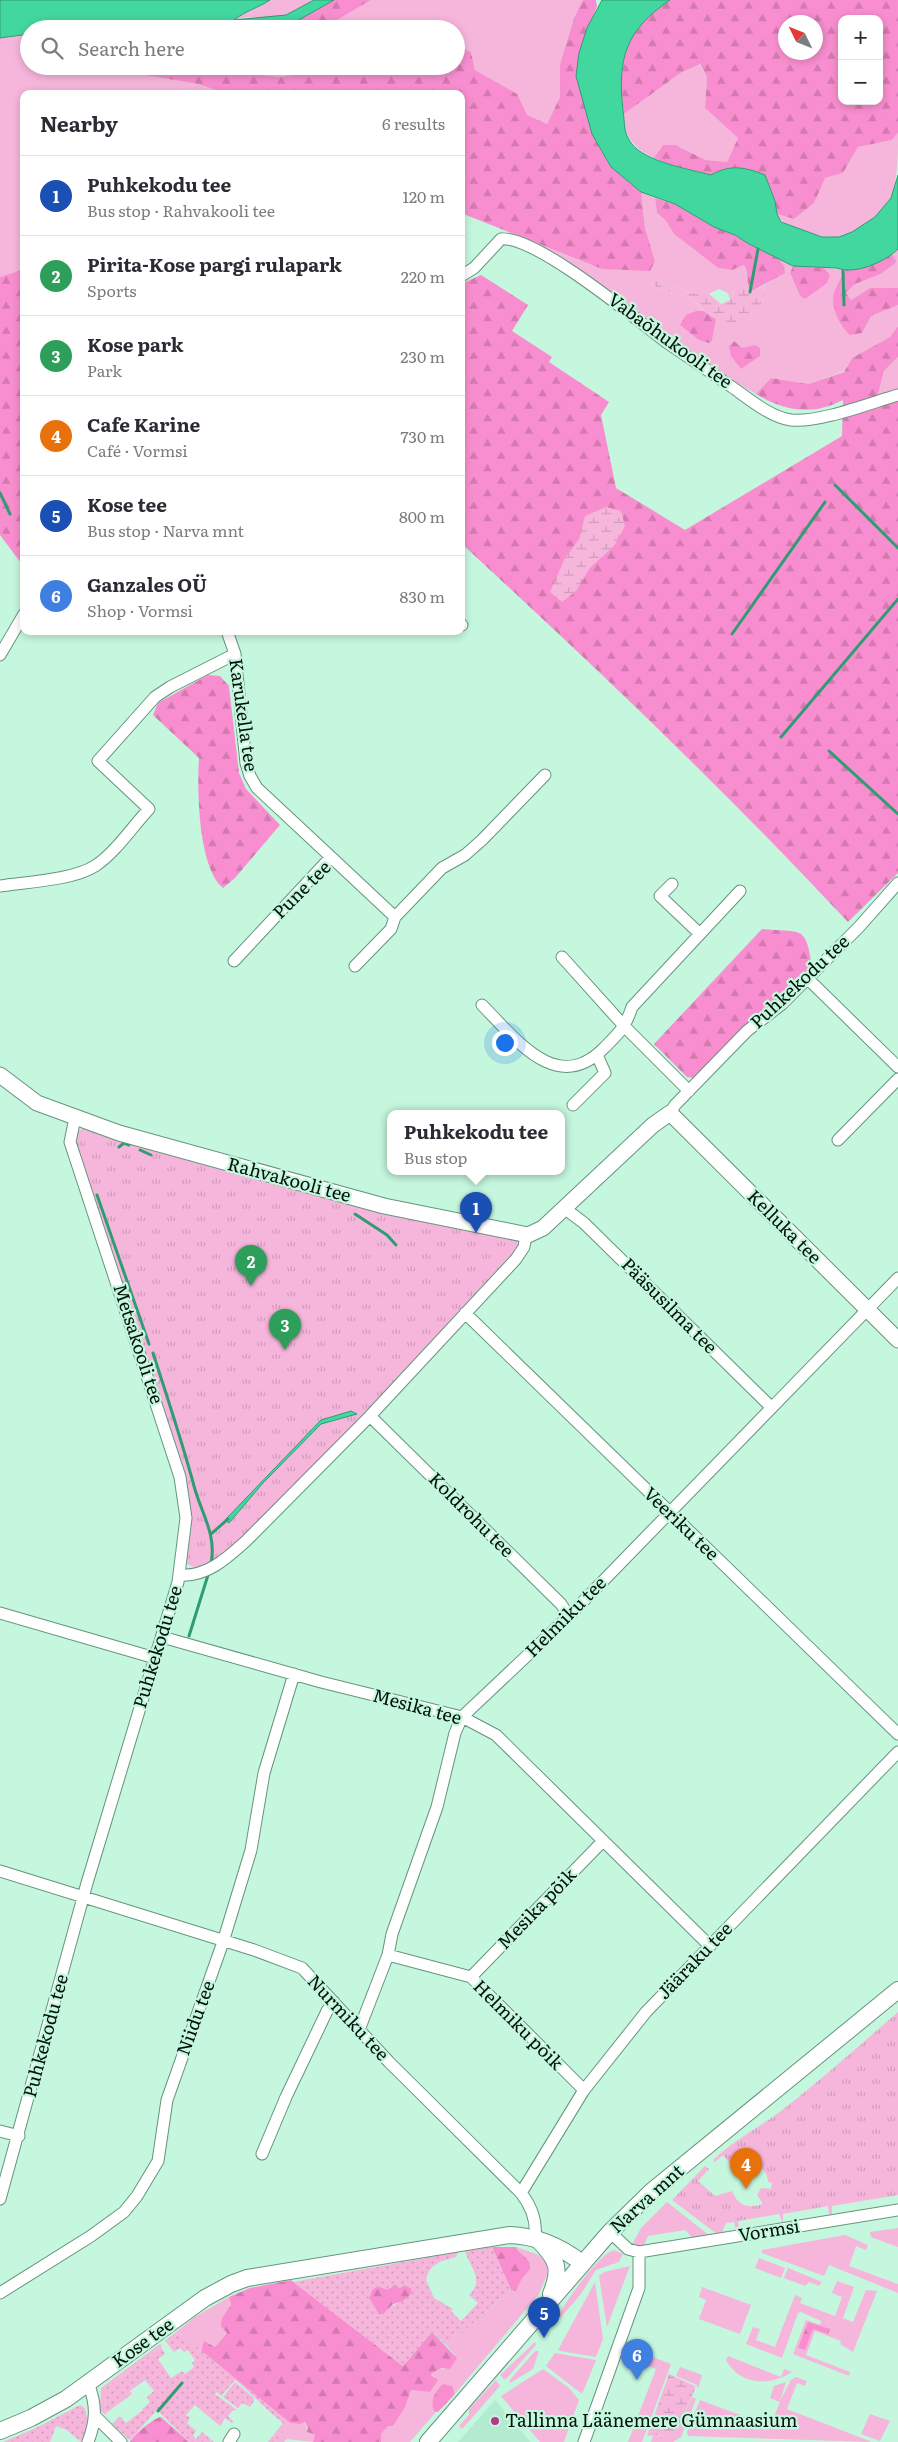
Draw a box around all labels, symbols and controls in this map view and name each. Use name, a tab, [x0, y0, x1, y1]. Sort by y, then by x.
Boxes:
north arrow	[778, 15, 823, 60]
map controls	[838, 15, 883, 105]
button: +	[838, 15, 883, 60]
search box	[20, 20, 465, 75]
icon: search	[38, 34, 66, 62]
text: Search here	[78, 34, 185, 62]
button: −	[838, 60, 883, 105]
text: Nearby	[40, 107, 118, 138]
text: 6 results	[382, 111, 445, 135]
text: Puhkekodu tee	[87, 170, 231, 198]
text: 1	[53, 184, 59, 208]
text: 120 m	[402, 184, 445, 208]
text: Bus stop · Rahvakooli tee	[87, 198, 275, 222]
text: Pirita-Kose pargi rulapark	[87, 250, 342, 278]
text: 2	[52, 264, 60, 288]
text: 220 m	[401, 264, 445, 288]
text: Sports	[87, 278, 137, 302]
street label: Vabaõhukooli tee	[603, 285, 739, 394]
text: Kose park	[87, 330, 183, 358]
text: 3	[52, 344, 60, 368]
text: 230 m	[400, 344, 445, 368]
text: Park	[87, 358, 122, 382]
text: Cafe Karine	[87, 410, 200, 438]
text: 4	[51, 424, 61, 448]
text: 730 m	[400, 424, 445, 448]
text: Café · Vormsi	[87, 438, 188, 462]
text: Kose tee	[87, 490, 167, 518]
text: 5	[52, 504, 60, 528]
text: 800 m	[399, 504, 445, 528]
text: Bus stop · Narva mnt	[87, 518, 244, 542]
text: Ganzales OÜ	[87, 570, 207, 598]
text: 6	[51, 584, 61, 608]
text: 830 m	[400, 584, 445, 608]
text: Shop · Vormsi	[87, 598, 193, 622]
street label: Karukella tee	[223, 657, 266, 773]
street label: Pune tee	[266, 854, 336, 924]
street label: Puhkekodu tee	[743, 928, 855, 1034]
your location	[492, 1030, 518, 1056]
popup	[387, 1110, 565, 1175]
text: Puhkekodu tee	[404, 1117, 548, 1145]
text: Bus stop	[404, 1145, 468, 1169]
street label: Rahvakooli tee	[225, 1149, 354, 1208]
street label: Kelluka tee	[742, 1183, 828, 1269]
pin: 1	[460, 1192, 492, 1233]
pin: 2	[235, 1245, 267, 1286]
street label: Pääsusilma tee	[616, 1251, 724, 1359]
street label: Metsakooli tee	[107, 1280, 172, 1407]
pin: 3	[269, 1309, 301, 1350]
street label: Koldrohu tee	[423, 1465, 521, 1563]
street label: Veeriku tee	[638, 1480, 726, 1566]
street label: Helmiku tee	[518, 1569, 612, 1663]
street label: Puhkekodu tee	[125, 1582, 188, 1711]
street label: Mesika tee	[370, 1681, 465, 1730]
street label: Mesika põik	[490, 1861, 582, 1955]
street label: Jääraku tee	[650, 1915, 738, 2005]
street label: Nurmiku tee	[302, 1968, 396, 2066]
street label: Puhkekodu tee	[15, 1971, 74, 2100]
street label: Helmiku põik	[468, 1973, 571, 2076]
street label: Niidu tee	[169, 1976, 221, 2059]
pin: 4	[730, 2148, 762, 2189]
street label: Narva mnt	[603, 2157, 690, 2239]
street label: Vormsi	[736, 2211, 801, 2248]
pin: 5	[528, 2297, 560, 2338]
street label: Kose tee	[106, 2310, 179, 2373]
pin: 6	[621, 2339, 653, 2380]
place label: Tallinna Läänemere Gümnaasium	[505, 2406, 798, 2433]
marker: Tallinna Läänemere Gümnaasium	[489, 2415, 501, 2427]

